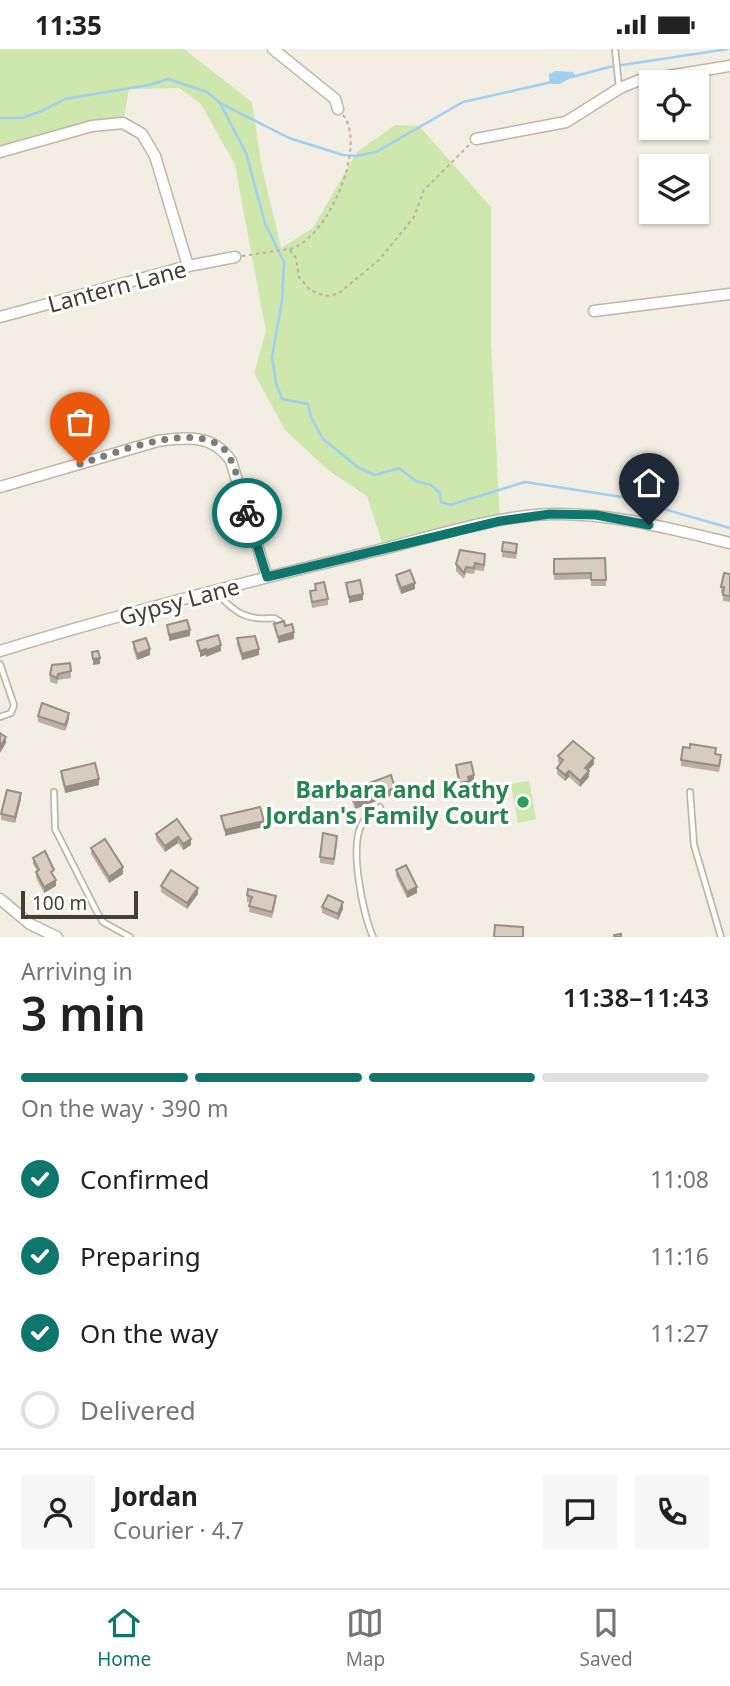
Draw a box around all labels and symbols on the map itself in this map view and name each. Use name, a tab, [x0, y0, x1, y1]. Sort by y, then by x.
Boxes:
street label: Lantern Lane	[44, 252, 190, 320]
pin	[50, 392, 110, 464]
pin	[619, 453, 679, 525]
courier	[212, 478, 282, 548]
street label: Gypsy Lane	[115, 570, 243, 632]
place label: Barbara and Kathy Jordan's Family Court	[263, 773, 510, 831]
marker: Barbara and Kathy Jordan's Family Court	[515, 794, 531, 810]
scale bar	[21, 888, 138, 920]

